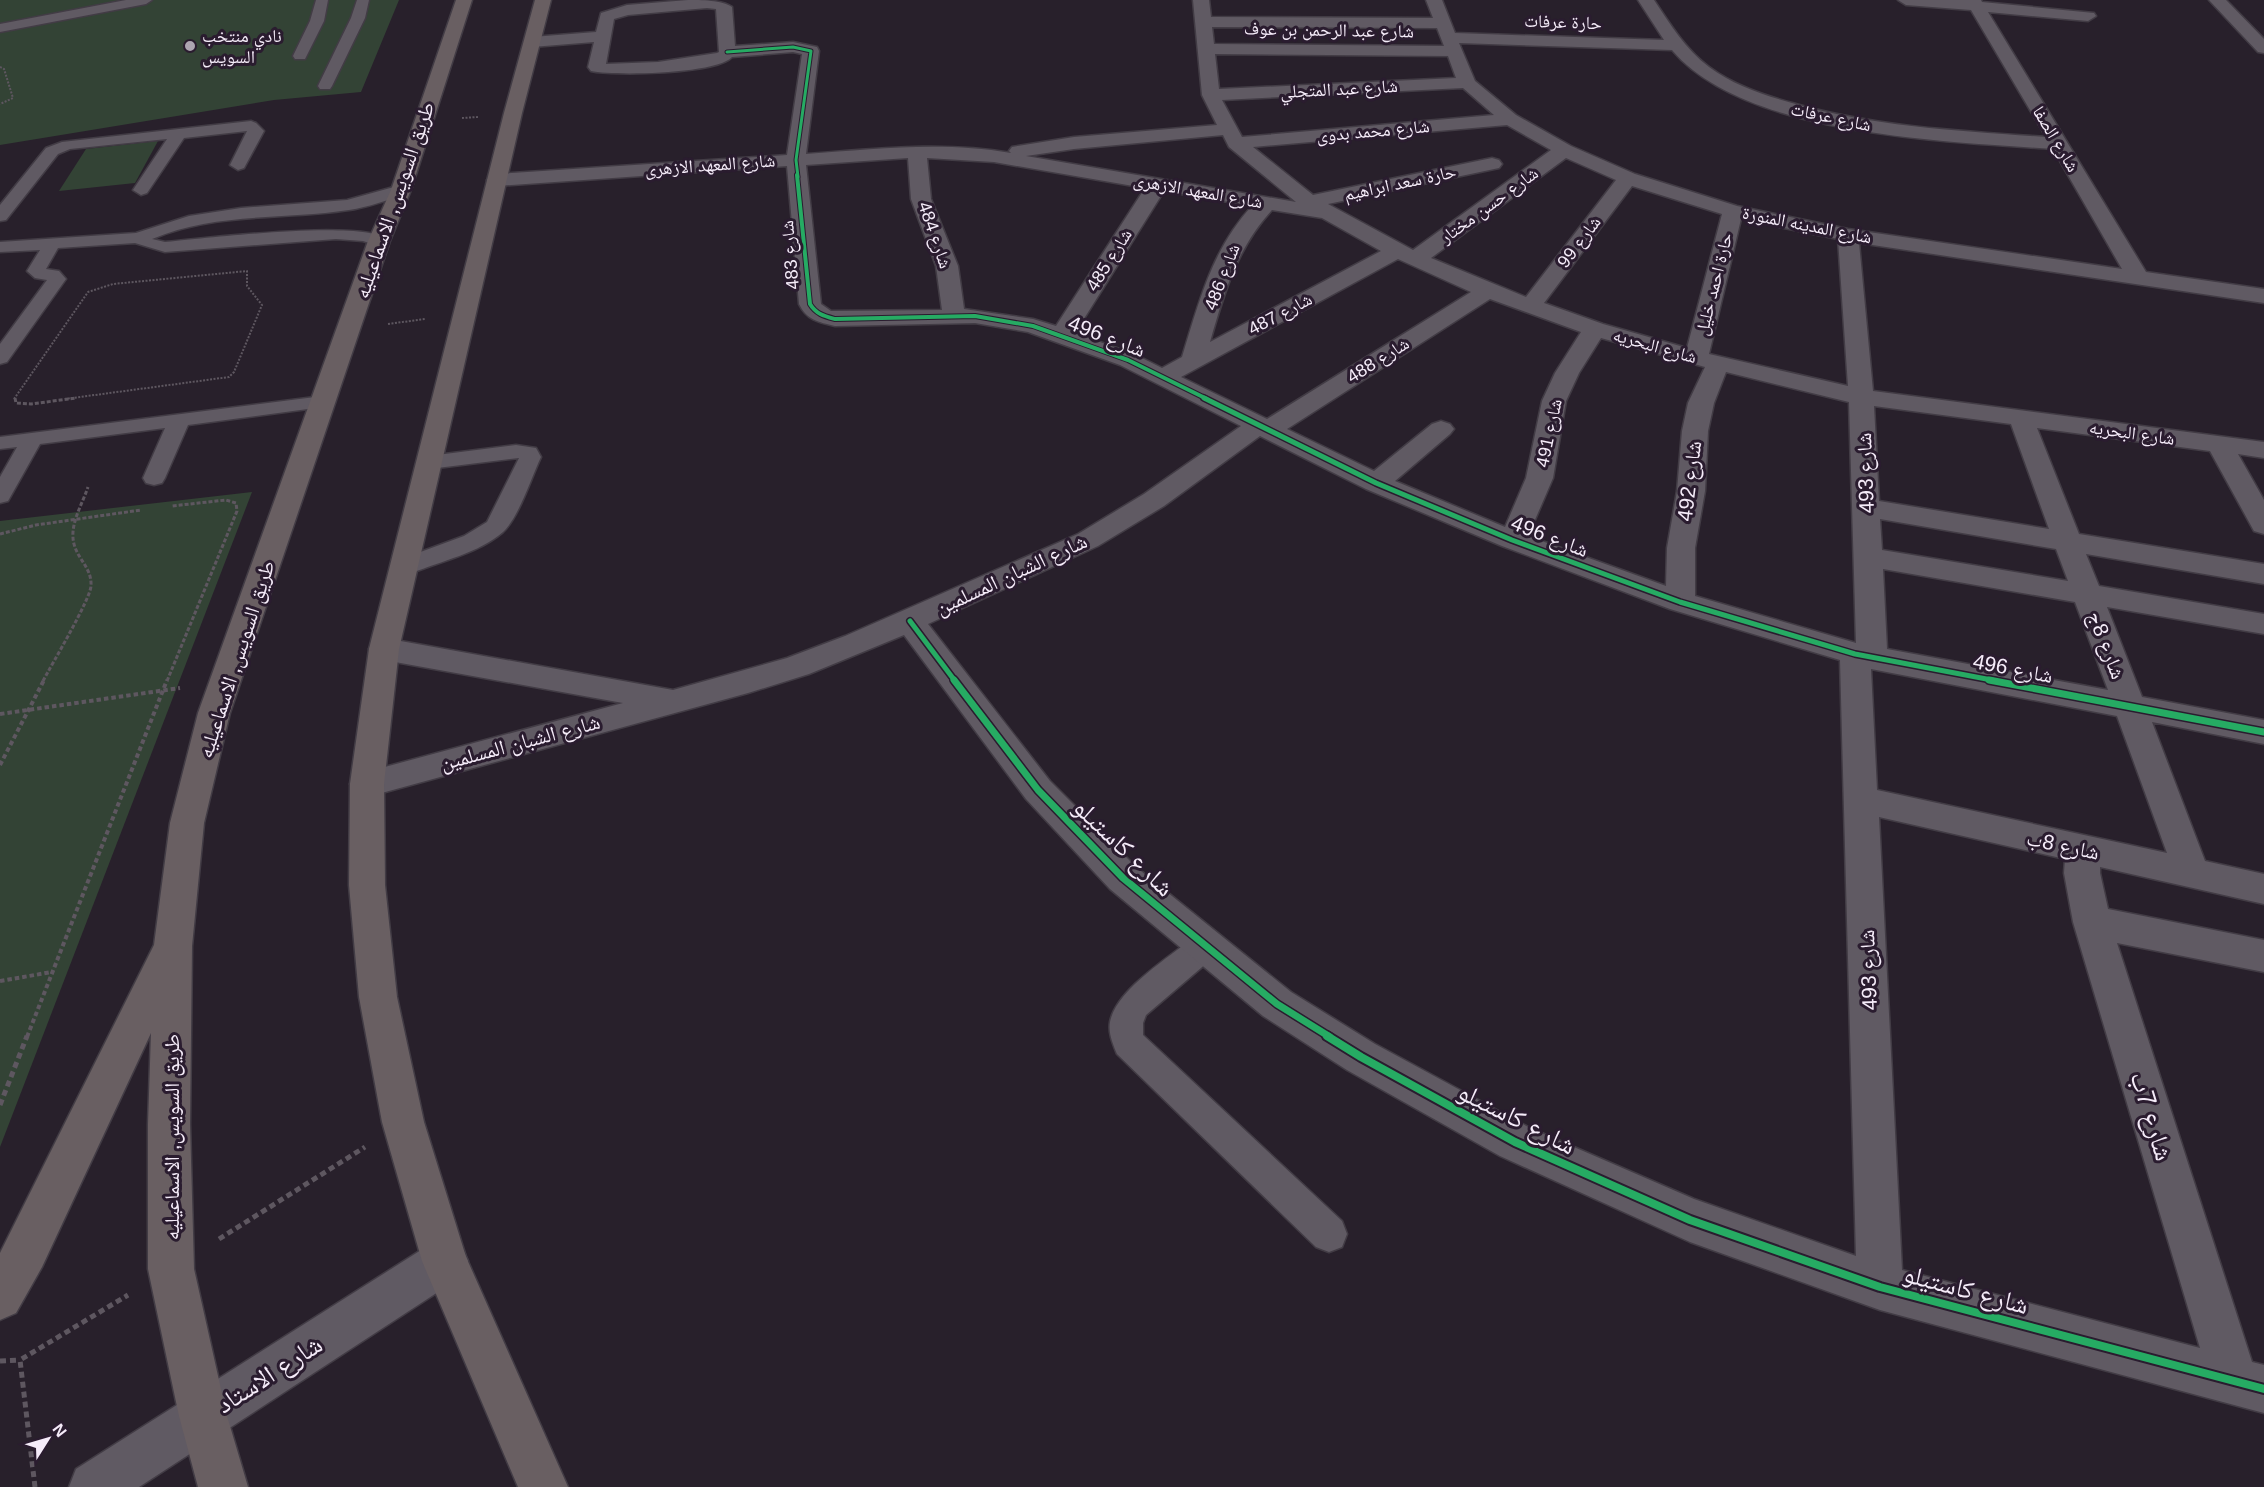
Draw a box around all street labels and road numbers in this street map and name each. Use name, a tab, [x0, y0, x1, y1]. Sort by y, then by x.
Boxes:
street label: حارة عرفات	[1524, 11, 1602, 33]
street label: شارع عبد الرحمن بن عوف	[1244, 19, 1414, 42]
street label: شارع عبد المتجلي	[1280, 76, 1399, 107]
street label: طريق السويس, الاسماعيليه	[350, 99, 440, 302]
street label: شارع عرفات	[1789, 99, 1873, 136]
street label: شارع الصفا	[2028, 103, 2083, 176]
street label: شارع محمد بدوى	[1316, 116, 1430, 147]
street label: شارع المعهد الازهرى	[644, 150, 776, 181]
street label: حارة سعد ابراهيم	[1342, 161, 1458, 207]
street label: شارع حسن مختار	[1435, 163, 1543, 249]
street label: شارع المعهد الازهرى	[1132, 170, 1264, 213]
street label: شارع 484	[913, 199, 956, 271]
street label: شارع المدينه المنورة	[1740, 203, 1873, 248]
street label: شارع 99	[1553, 212, 1606, 272]
street label: شارع 483	[777, 220, 804, 290]
street label: شارع 485	[1082, 225, 1137, 295]
street label: حارة احمد خليل	[1692, 231, 1737, 338]
street label: شارع 486	[1200, 241, 1245, 313]
street label: شارع 487	[1245, 289, 1316, 340]
street label: شارع 496	[1064, 311, 1149, 363]
street label: شارع البحريه	[1611, 325, 1699, 368]
street label: شارع 488	[1343, 333, 1413, 388]
street label: شارع 491	[1532, 397, 1567, 469]
street label: شارع البحريه	[2088, 417, 2176, 450]
street label: شارع 493	[1852, 432, 1880, 514]
street label: شارع 492	[1673, 439, 1707, 523]
street label: شارع 496	[1507, 511, 1592, 563]
street label: شارع الشبان المسلمين	[932, 529, 1091, 621]
street label: طريق السويس, الاسماعيليه	[193, 557, 281, 761]
street label: شارع 8ج	[2082, 608, 2130, 683]
street label: شارع 496	[1971, 649, 2055, 689]
street label: شارع الشبان المسلمين	[438, 710, 603, 776]
street label: شارع كاستيلو	[1067, 792, 1181, 903]
street label: شارع 8ب	[2024, 826, 2101, 866]
street label: شارع 493	[1855, 929, 1883, 1011]
street label: طريق السويس, الاسماعيليه	[160, 1034, 185, 1240]
street label: شارع 7ب	[2123, 1068, 2180, 1164]
street label: شارع كاستيلو	[1453, 1075, 1581, 1161]
street label: شارع كاستيلو	[1900, 1258, 2032, 1321]
street label: شارع الاستاد	[210, 1329, 328, 1420]

